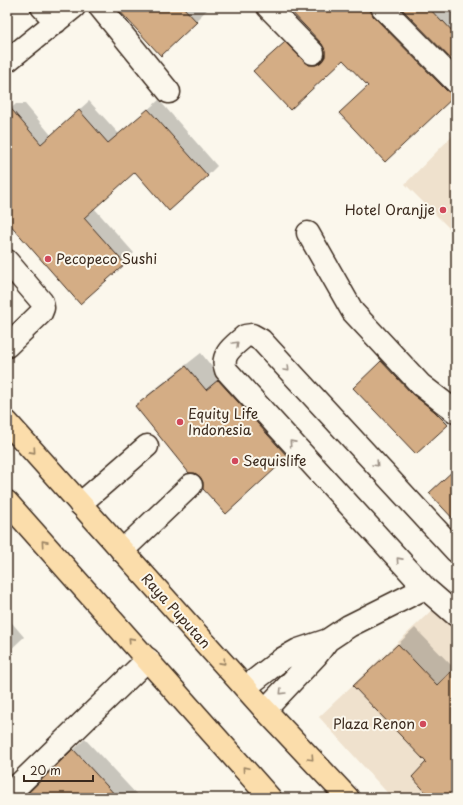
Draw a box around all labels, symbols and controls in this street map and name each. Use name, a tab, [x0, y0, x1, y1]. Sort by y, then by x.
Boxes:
place label: Hotel Oranjje	[345, 199, 435, 220]
marker: Hotel Oranjje	[438, 205, 448, 215]
place label: Pecopeco Sushi	[56, 248, 157, 269]
marker: Pecopeco Sushi	[43, 254, 53, 264]
one-way arrow	[231, 341, 239, 349]
one-way arrow	[282, 364, 290, 372]
place label: Equity Life Indonesia	[188, 403, 258, 440]
marker: Equity Life Indonesia	[175, 417, 185, 427]
one-way arrow	[289, 440, 297, 448]
one-way arrow	[28, 446, 36, 454]
place label: Sequislife	[243, 450, 307, 471]
marker: Sequislife	[230, 456, 240, 466]
one-way arrow	[371, 459, 378, 467]
one-way arrow	[41, 540, 48, 548]
one-way arrow	[396, 557, 403, 564]
street label: Raya Puputan	[137, 568, 216, 653]
one-way arrow	[128, 637, 135, 645]
one-way arrow	[218, 657, 226, 665]
one-way arrow	[279, 687, 287, 695]
place label: Plaza Renon	[333, 713, 415, 734]
marker: Plaza Renon	[418, 719, 428, 729]
one-way arrow	[306, 753, 313, 761]
scale bar	[24, 757, 93, 783]
text: 20 m	[30, 761, 61, 779]
one-way arrow	[242, 766, 249, 773]

